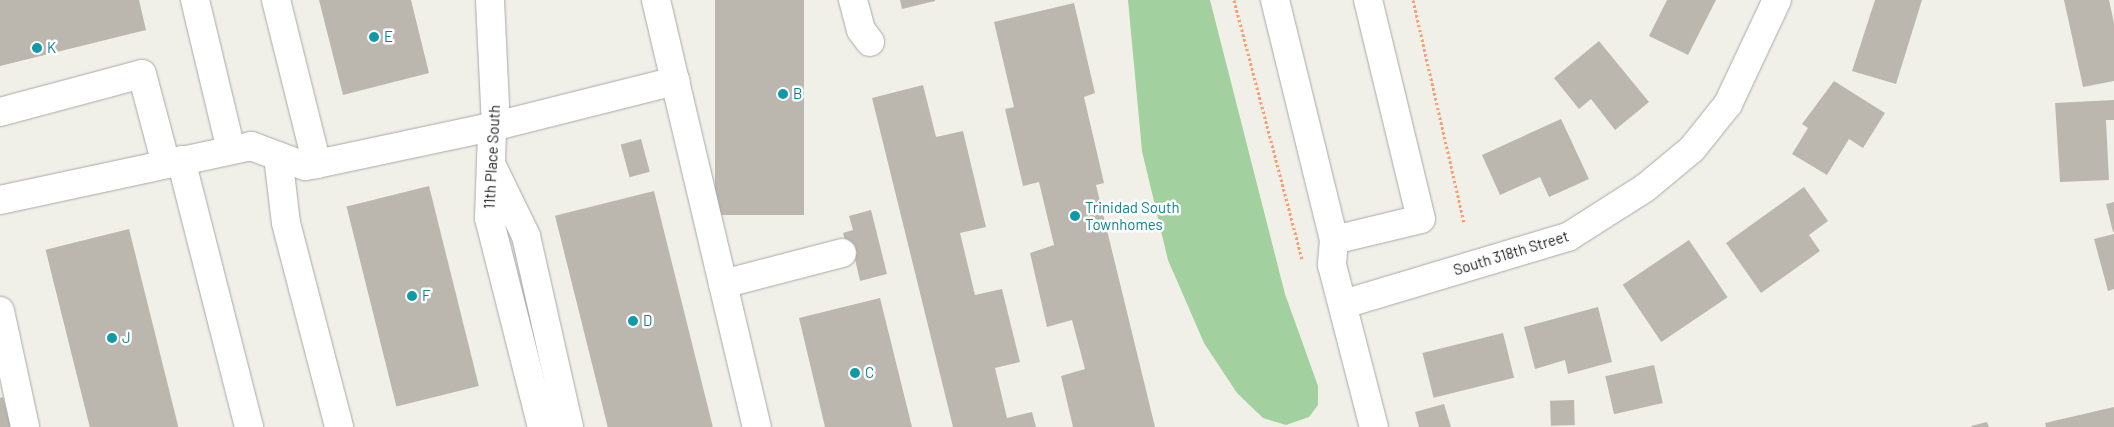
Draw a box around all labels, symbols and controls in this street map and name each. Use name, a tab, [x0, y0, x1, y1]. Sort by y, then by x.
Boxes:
place label: E	[384, 28, 393, 46]
marker: E	[368, 31, 380, 43]
place label: K	[47, 39, 56, 57]
marker: K	[31, 42, 43, 54]
place label: B	[793, 85, 802, 103]
marker: B	[777, 88, 789, 100]
street label: 11th Place South	[480, 104, 504, 210]
place label: Trinidad South Townhomes	[1085, 198, 1179, 233]
marker: Trinidad South Townhomes	[1069, 210, 1081, 222]
street label: South 318th Street	[1451, 227, 1571, 279]
place label: F	[422, 287, 431, 305]
marker: F	[406, 290, 418, 302]
place label: D	[643, 312, 652, 330]
marker: D	[627, 315, 639, 327]
place label: J	[122, 329, 131, 347]
marker: J	[106, 332, 118, 344]
place label: C	[865, 364, 874, 382]
marker: C	[849, 367, 861, 379]

